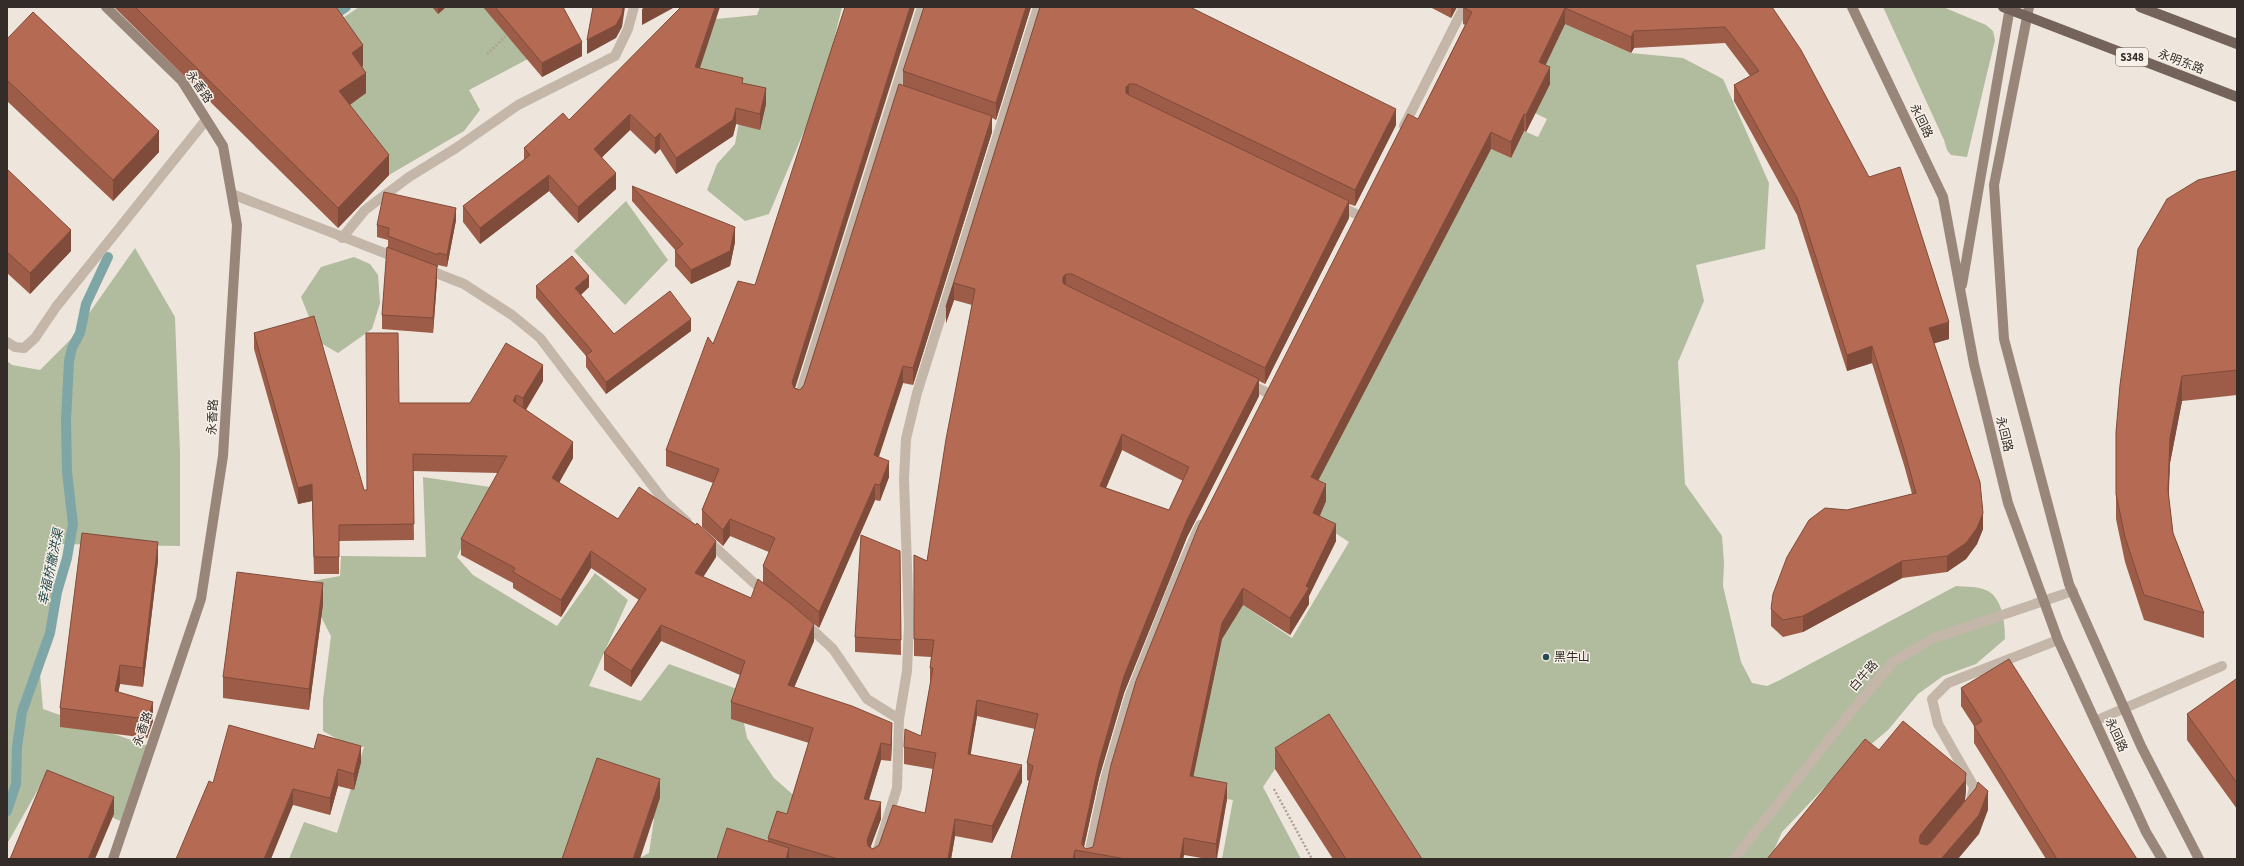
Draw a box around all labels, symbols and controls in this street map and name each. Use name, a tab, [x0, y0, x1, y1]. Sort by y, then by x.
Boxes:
street label: 永明东路	[2156, 45, 2206, 79]
road number: S348	[2116, 48, 2148, 66]
street label: 永香路	[182, 67, 216, 107]
street label: 永回路	[1905, 101, 1937, 141]
street label: 永香路	[204, 399, 222, 435]
street label: 永回路	[1991, 414, 2017, 454]
water label: 幸福桥撇洪渠	[34, 525, 68, 607]
place label: 黑牛山	[1554, 649, 1590, 666]
marker: 黑牛山	[1541, 652, 1551, 662]
street label: 白牛路	[1846, 657, 1882, 695]
street label: 永香路	[129, 709, 157, 749]
street label: 永回路	[2101, 715, 2131, 755]

